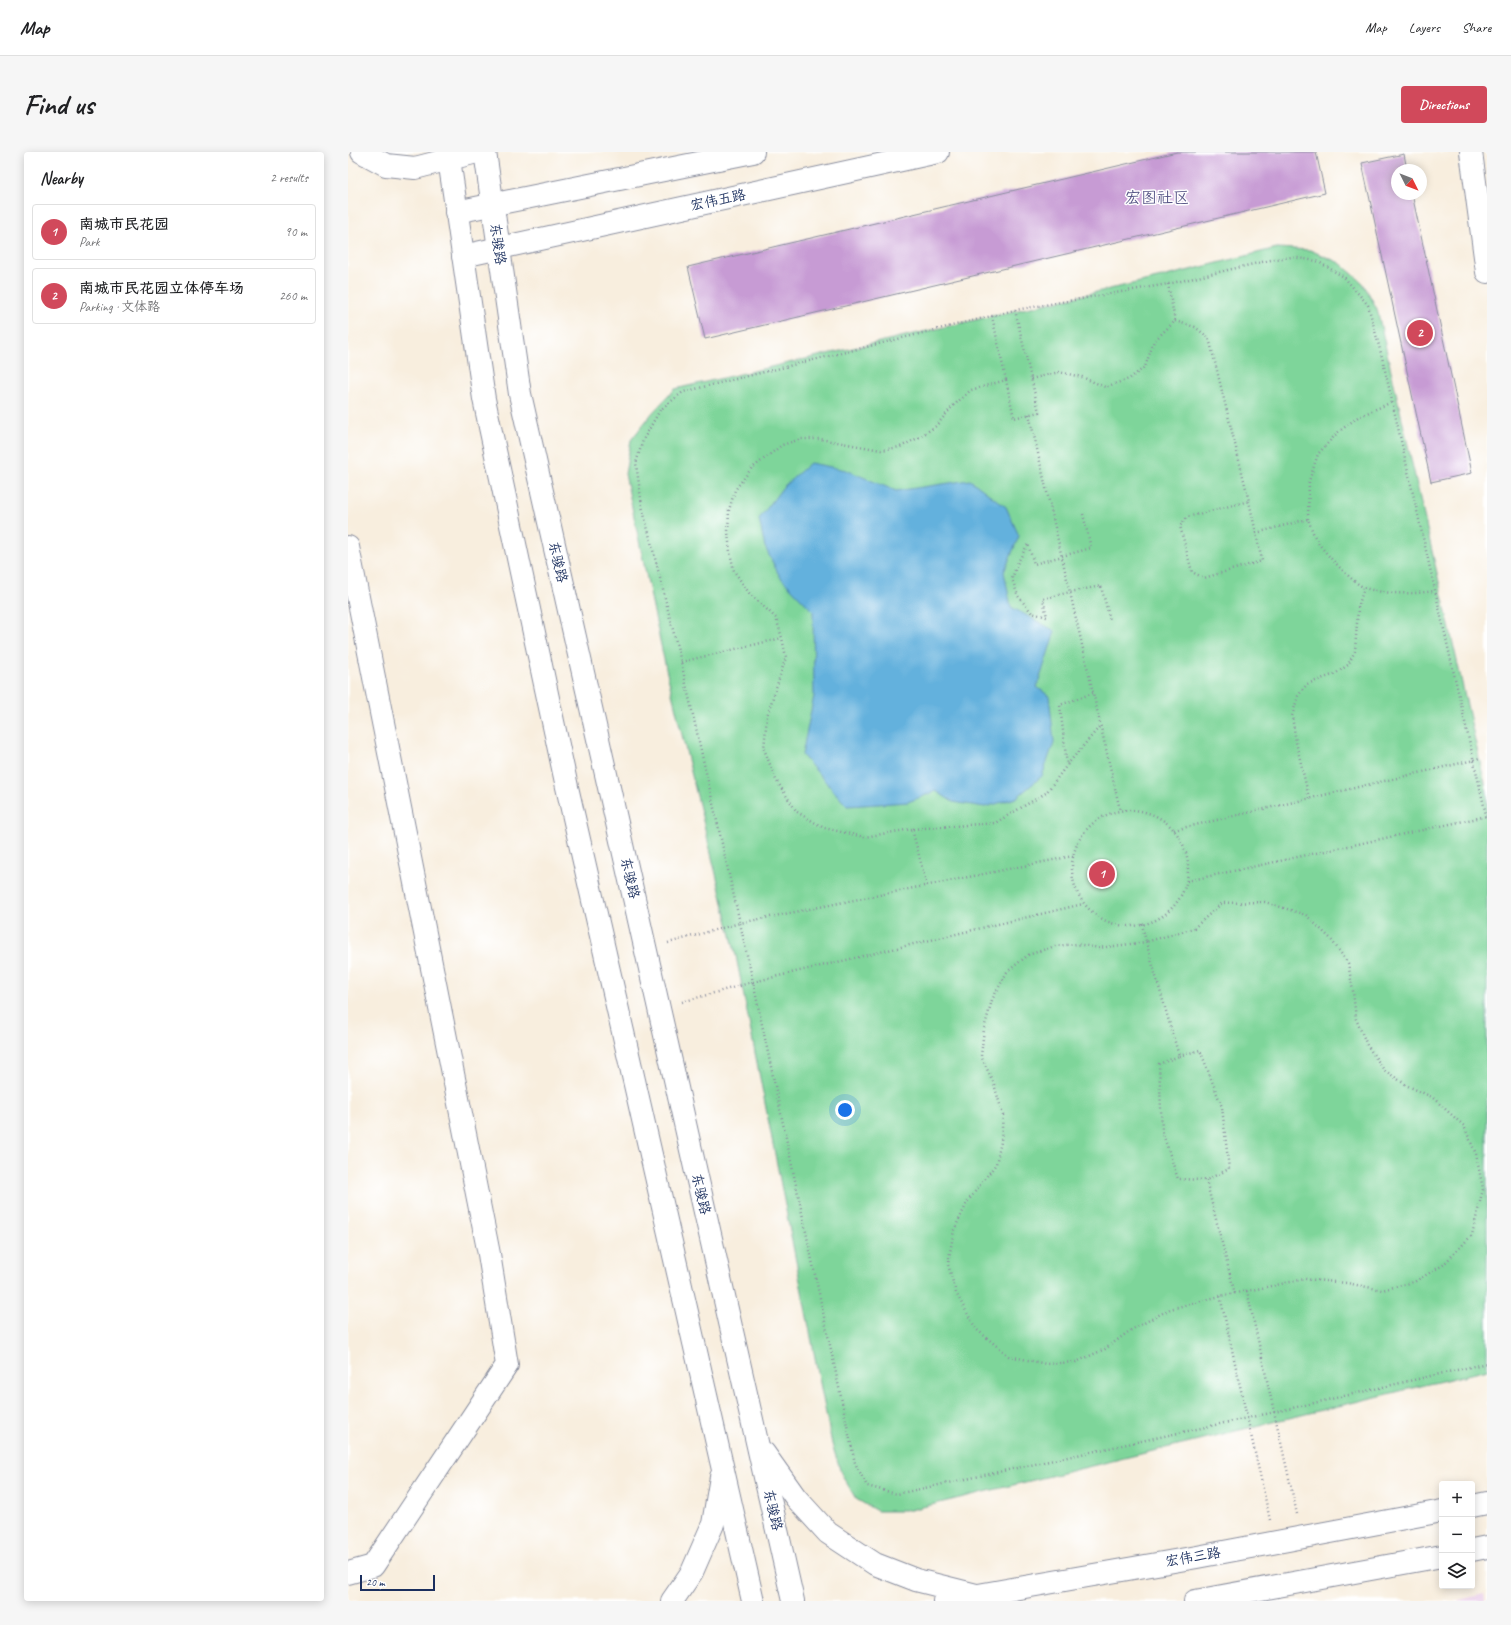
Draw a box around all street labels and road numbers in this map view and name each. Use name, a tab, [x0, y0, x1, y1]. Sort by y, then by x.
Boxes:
street label: 宏伟五路	[689, 186, 747, 214]
street label: 东骏路	[487, 222, 509, 266]
street label: 东骏路	[545, 540, 571, 584]
street label: 东骏路	[617, 856, 643, 900]
street label: 东骏路	[688, 1172, 714, 1216]
street label: 东骏路	[760, 1488, 786, 1532]
street label: 宏伟三路	[1164, 1544, 1222, 1570]

